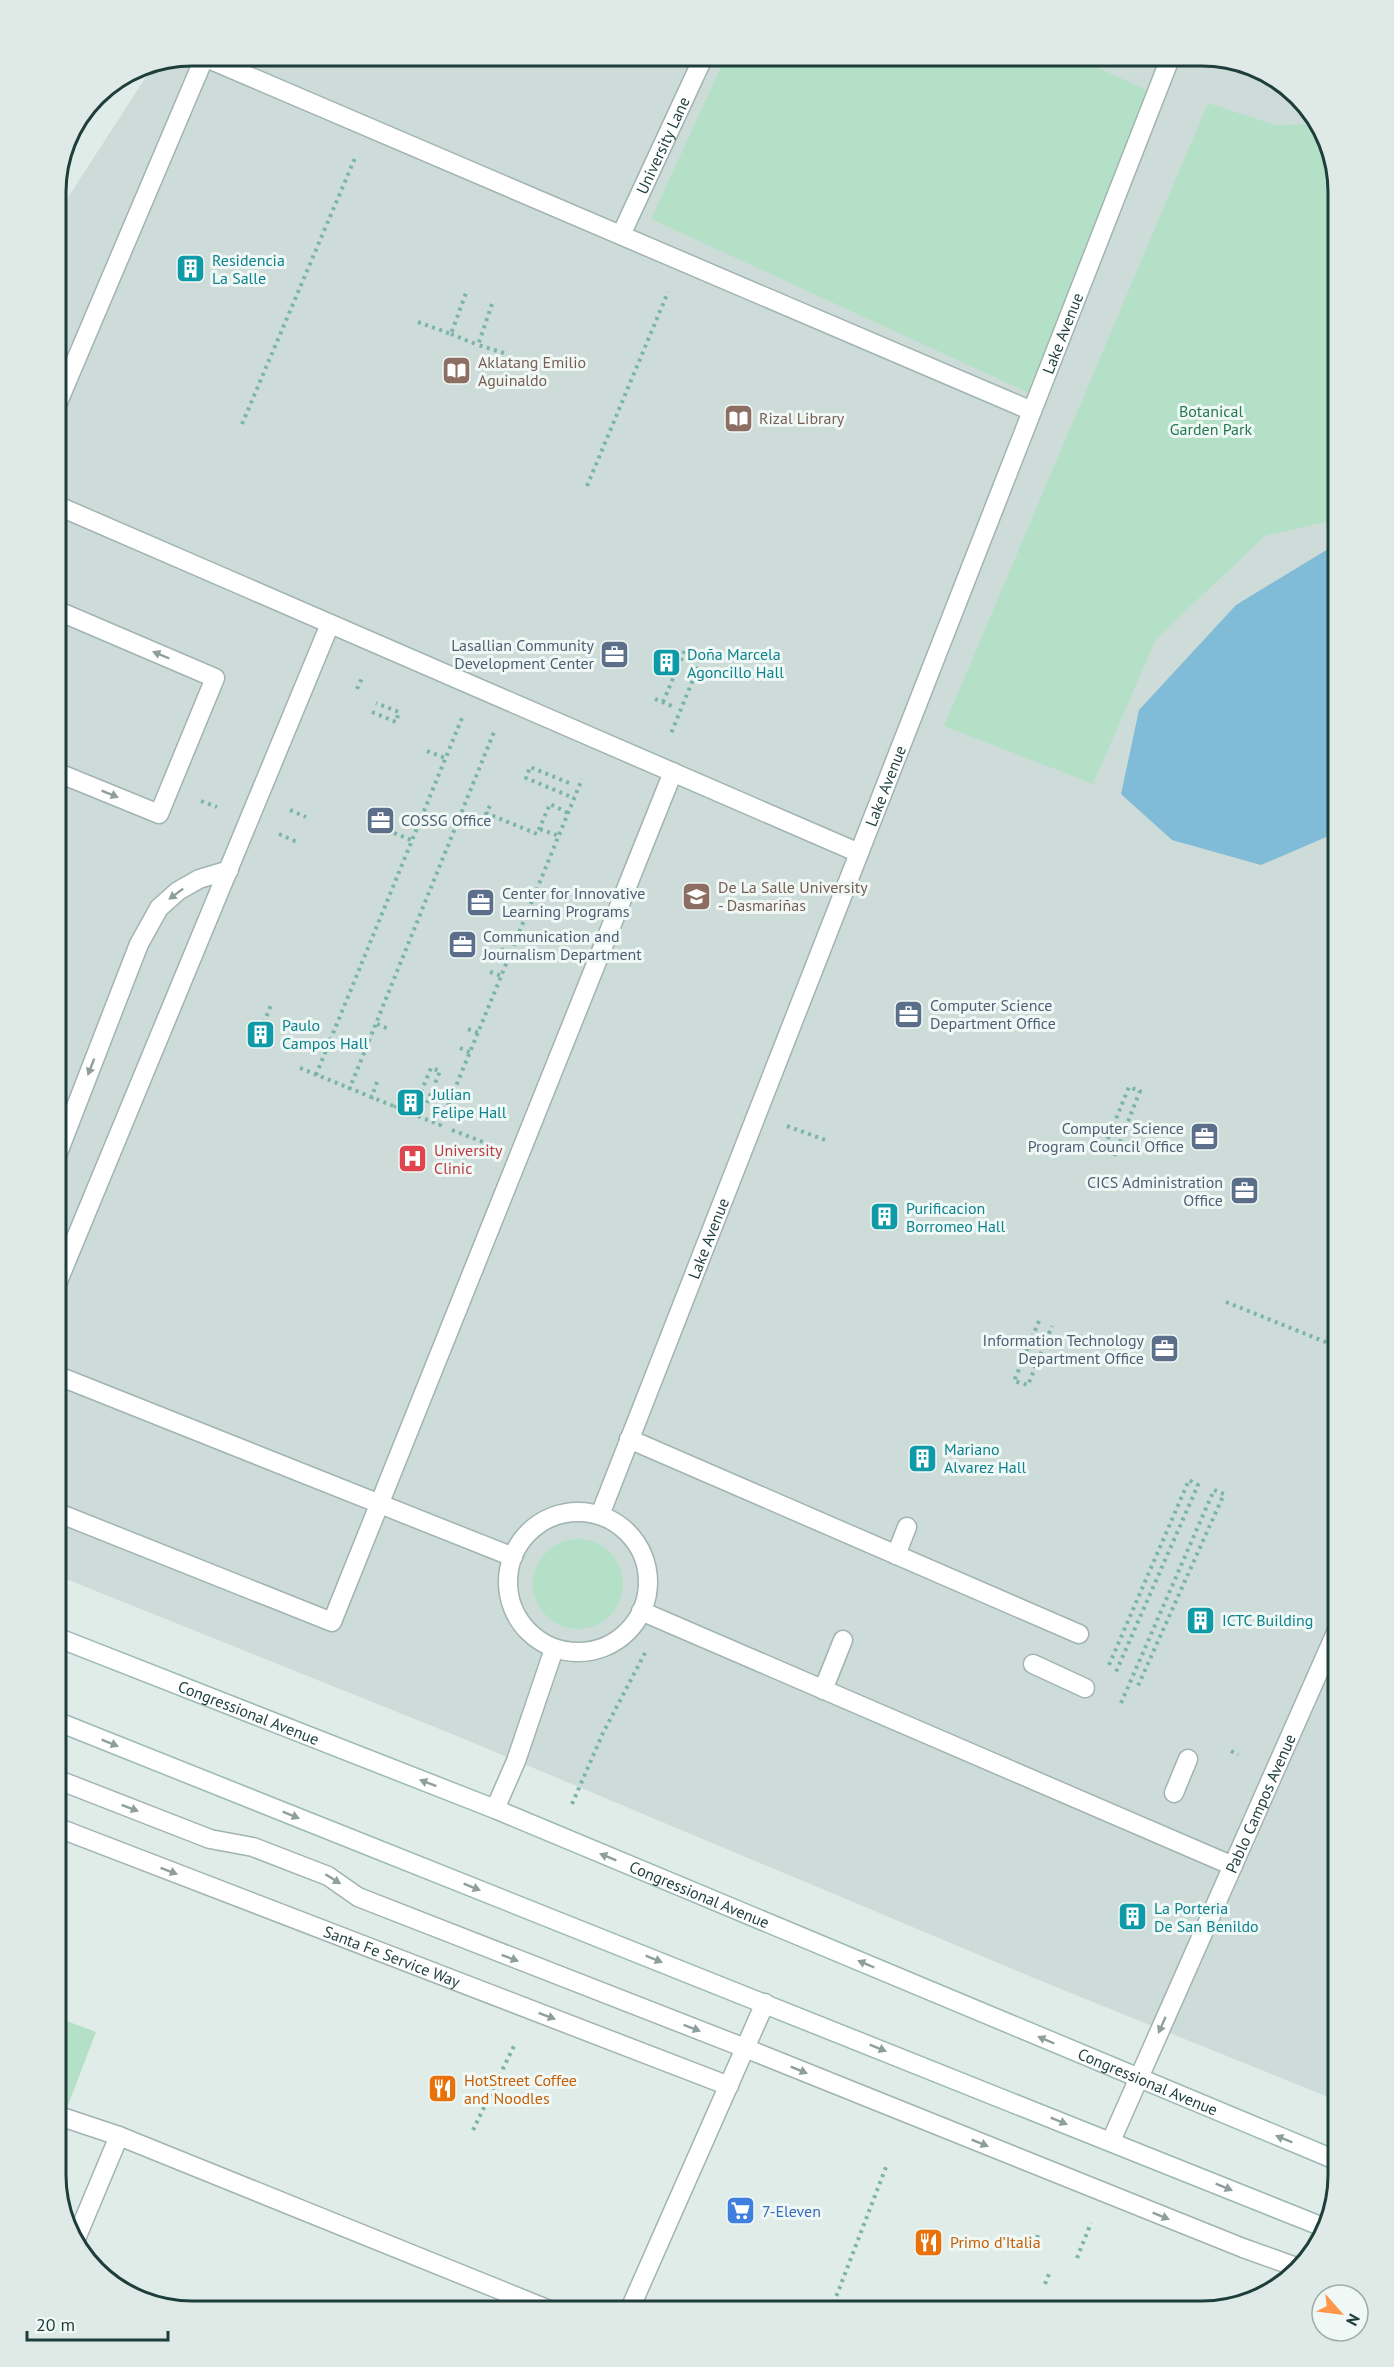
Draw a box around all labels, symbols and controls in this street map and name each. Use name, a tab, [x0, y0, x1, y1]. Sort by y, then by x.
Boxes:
street label: University Lane	[631, 93, 694, 197]
place label: Residencia La Salle	[212, 250, 285, 288]
building icon: Residencia La Salle	[175, 253, 207, 285]
street label: Lake Avenue	[1038, 290, 1087, 377]
place label: Aklatang Emilio Aguinaldo	[478, 352, 586, 390]
library icon: Aklatang Emilio Aguinaldo	[441, 355, 473, 387]
park label: Botanical Garden Park	[1170, 401, 1253, 439]
library icon: Rizal Library	[722, 402, 754, 434]
place label: Rizal Library	[759, 408, 845, 428]
place label: Lasallian Community Development Center	[451, 635, 595, 673]
office icon: Lasallian Community Development Center	[599, 638, 631, 670]
place label: Doña Marcela Agoncillo Hall	[687, 644, 784, 682]
building icon: Doña Marcela Agoncillo Hall	[650, 647, 682, 679]
one-way arrow	[153, 651, 170, 660]
street label: Lake Avenue	[861, 742, 910, 829]
one-way arrow	[101, 789, 119, 799]
office icon: COSSG Office	[364, 804, 396, 836]
place label: COSSG Office	[401, 810, 491, 830]
place label: De La Salle University - Dasmariñas	[718, 877, 868, 915]
school or university icon: De La Salle University - Dasmariñas	[681, 880, 713, 912]
place label: Center for Innovative Learning Programs	[502, 883, 645, 921]
office icon: Center for Innovative Learning Programs	[465, 886, 497, 918]
one-way arrow	[168, 888, 184, 900]
place label: Communication and Journalism Department	[482, 926, 642, 964]
office icon: Communication and Journalism Department	[446, 929, 478, 961]
place label: Computer Science Department Office	[930, 995, 1056, 1033]
office icon: Computer Science Department Office	[893, 998, 925, 1030]
place label: Paulo Campos Hall	[282, 1015, 368, 1053]
building icon: Paulo Campos Hall	[245, 1018, 277, 1050]
one-way arrow	[86, 1058, 95, 1076]
place label: Julian Felipe Hall	[431, 1084, 507, 1122]
building icon: Julian Felipe Hall	[395, 1087, 427, 1119]
place label: Computer Science Program Council Office	[1028, 1118, 1184, 1156]
office icon: Computer Science Program Council Office	[1189, 1121, 1221, 1153]
place label: University Clinic	[434, 1140, 503, 1178]
hospital icon: University Clinic	[397, 1143, 429, 1175]
place label: CICS Administration Office	[1087, 1172, 1223, 1210]
office icon: CICS Administration Office	[1228, 1175, 1260, 1207]
street label: Lake Avenue	[683, 1195, 733, 1282]
place label: Purificacion Borromeo Hall	[906, 1198, 1006, 1236]
building icon: Purificacion Borromeo Hall	[869, 1201, 901, 1233]
place label: Information Technology Department Office	[983, 1330, 1145, 1368]
office icon: Information Technology Department Office	[1149, 1333, 1181, 1365]
place label: Mariano Alvarez Hall	[944, 1439, 1026, 1477]
building icon: Mariano Alvarez Hall	[907, 1442, 939, 1474]
building icon: ICTC Building	[1185, 1604, 1217, 1636]
place label: ICTC Building	[1222, 1610, 1313, 1630]
street label: Congressional Avenue	[175, 1676, 322, 1749]
street label: Pablo Campos Avenue	[1221, 1731, 1300, 1876]
one-way arrow	[101, 1739, 119, 1748]
one-way arrow	[419, 1778, 437, 1787]
one-way arrow	[121, 1804, 139, 1813]
one-way arrow	[282, 1811, 300, 1820]
one-way arrow	[599, 1852, 617, 1862]
street label: Congressional Avenue	[626, 1856, 772, 1932]
one-way arrow	[160, 1867, 178, 1876]
one-way arrow	[324, 1874, 341, 1885]
one-way arrow	[464, 1882, 482, 1892]
place label: La Porteria De San Benildo	[1154, 1898, 1259, 1936]
building icon: La Porteria De San Benildo	[1117, 1901, 1149, 1933]
street label: Santa Fe Service Way	[321, 1921, 464, 1992]
one-way arrow	[502, 1953, 520, 1963]
one-way arrow	[645, 1954, 663, 1964]
one-way arrow	[857, 1960, 874, 1969]
one-way arrow	[538, 2012, 556, 2022]
one-way arrow	[1157, 2016, 1166, 2034]
one-way arrow	[684, 2023, 702, 2033]
one-way arrow	[1036, 2035, 1054, 2045]
one-way arrow	[869, 2044, 887, 2053]
street label: Congressional Avenue	[1075, 2044, 1221, 2120]
one-way arrow	[791, 2065, 809, 2075]
place label: HotStreet Coffee and Noodles	[464, 2070, 577, 2108]
restaurant icon: HotStreet Coffee and Noodles	[427, 2073, 459, 2105]
one-way arrow	[1051, 2116, 1069, 2126]
one-way arrow	[1275, 2133, 1293, 2143]
one-way arrow	[972, 2138, 990, 2148]
one-way arrow	[1215, 2183, 1233, 2192]
supermarket icon: 7-Eleven	[725, 2195, 757, 2227]
place label: 7-Eleven	[762, 2201, 821, 2221]
one-way arrow	[1152, 2212, 1170, 2221]
restaurant icon: Primo d’Italia	[913, 2226, 945, 2258]
place label: Primo d’Italia	[950, 2232, 1041, 2252]
north arrow	[1310, 2283, 1370, 2343]
scale bar	[27, 2304, 168, 2342]
text: N	[1342, 2311, 1365, 2329]
text: 20 m	[36, 2313, 75, 2336]

